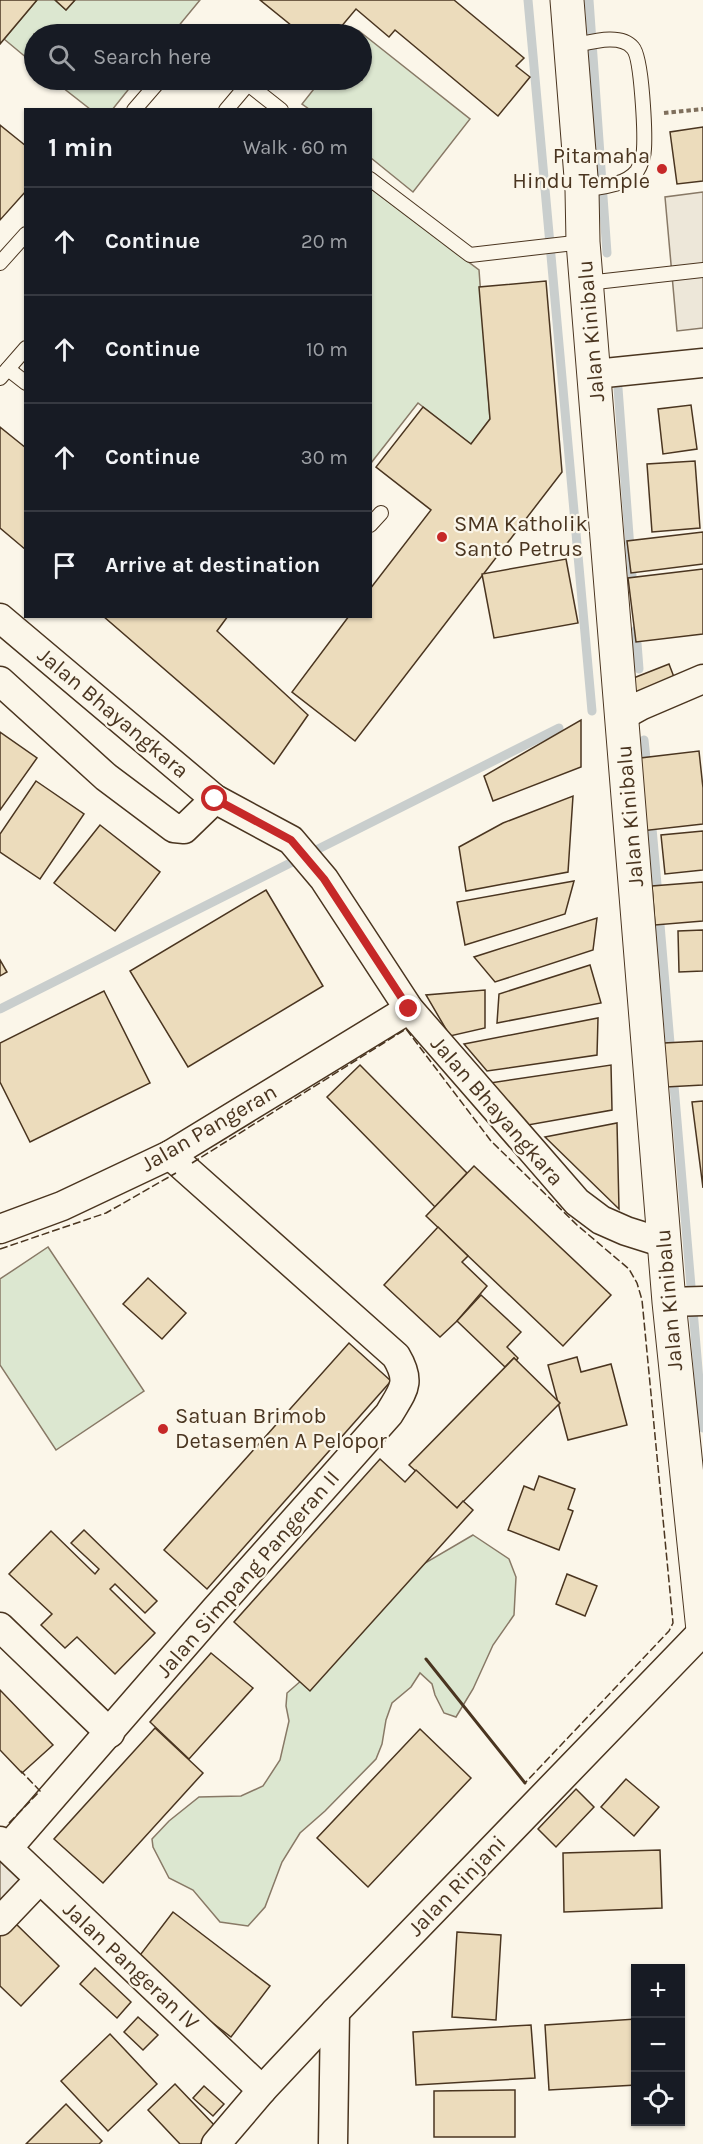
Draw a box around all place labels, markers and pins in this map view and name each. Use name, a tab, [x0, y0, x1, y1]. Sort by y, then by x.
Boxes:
place label: Pitamaha Hindu Temple	[512, 143, 650, 194]
marker: Pitamaha Hindu Temple	[655, 162, 669, 176]
place label: SMA Katholik Santo Petrus	[454, 511, 588, 562]
marker: SMA Katholik Santo Petrus	[435, 530, 449, 544]
place label: Satuan Brimob Detasemen A Pelopor	[175, 1403, 387, 1454]
marker: Satuan Brimob Detasemen A Pelopor	[156, 1422, 170, 1436]

